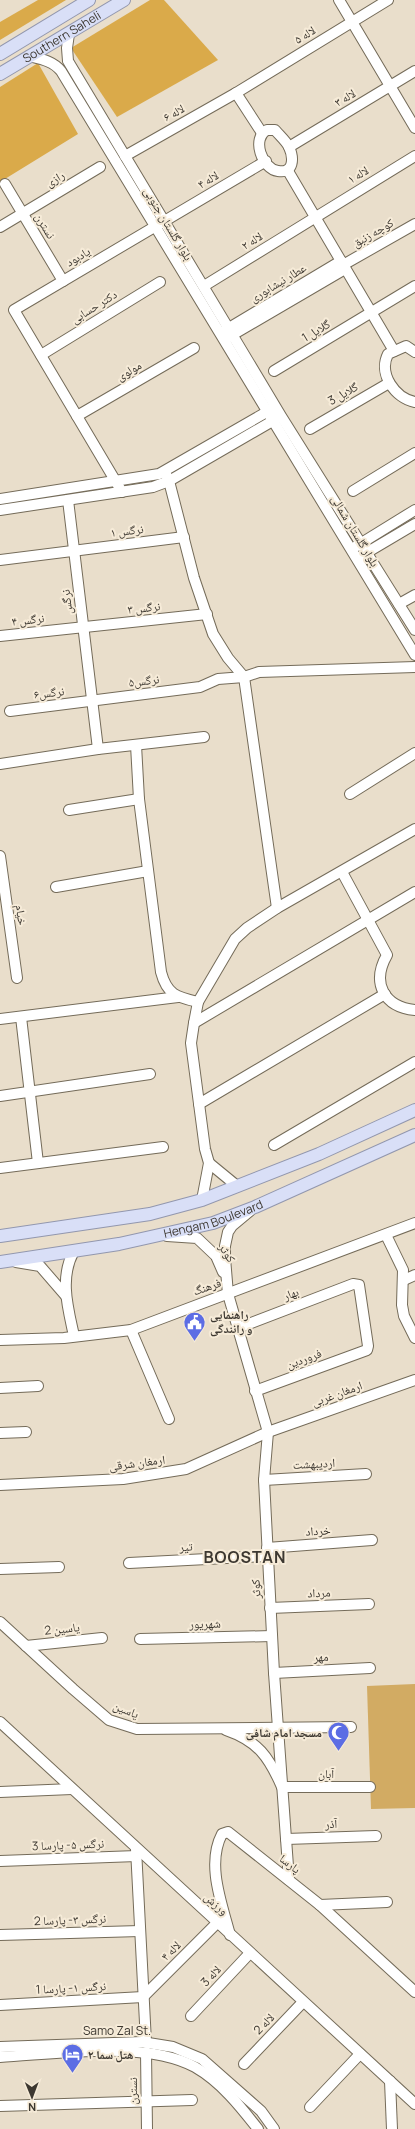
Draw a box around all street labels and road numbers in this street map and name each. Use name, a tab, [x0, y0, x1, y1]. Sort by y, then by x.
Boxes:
street label: Southern Saheli	[19, 7, 104, 67]
street label: لاله ۵	[291, 22, 319, 48]
street label: لاله ۳	[331, 85, 359, 111]
street label: لاله ۶	[160, 100, 187, 125]
street label: لاله ۱	[344, 162, 372, 188]
street label: رازی	[42, 166, 68, 191]
street label: لاله ۴	[194, 167, 222, 193]
street label: بلوار گلستان جنوبی	[140, 184, 197, 264]
street label: نسترن	[31, 210, 60, 242]
street label: کوچه زنبق	[349, 214, 397, 251]
street label: لاله ۲	[238, 228, 266, 254]
street label: یادبود	[62, 242, 93, 271]
street label: عطار نیشابوری	[246, 259, 309, 306]
street label: دکتر حسابی	[67, 286, 120, 327]
street label: گلایل 1	[298, 315, 333, 346]
street label: مولوی	[113, 357, 145, 385]
street label: گلایل 3	[324, 378, 361, 409]
street label: بلوار گلستان شمالی	[327, 492, 384, 570]
street label: نرگس ۱	[109, 520, 144, 541]
street label: نرگس	[57, 588, 76, 616]
street label: نرگس ۳	[127, 597, 161, 618]
street label: نرگس ۴	[11, 609, 45, 630]
street label: نرگس۵	[128, 670, 160, 691]
street label: نرگس۶	[33, 682, 65, 703]
street label: خیام	[12, 903, 31, 927]
street label: Hengam Boulevard	[162, 1195, 266, 1242]
street label: کوثر	[215, 1239, 240, 1266]
street label: فرهنگ	[190, 1274, 223, 1299]
street label: بهار	[280, 1283, 301, 1305]
street label: فروردین	[284, 1344, 324, 1373]
street label: ارمغان غربی	[309, 1376, 365, 1411]
street label: ارمغان شرقی	[108, 1451, 166, 1474]
street label: اردیبهشت	[292, 1454, 336, 1473]
street label: خرداد	[305, 1521, 332, 1540]
street label: تیر	[178, 1538, 194, 1555]
street label: کوثر	[246, 1579, 265, 1600]
street label: مرداد	[307, 1584, 331, 1601]
street label: شهریور	[188, 1615, 221, 1632]
street label: یاسین 2	[43, 1618, 81, 1639]
street label: مهر	[312, 1648, 329, 1665]
street label: یاسین	[111, 1697, 142, 1722]
street label: آبان	[318, 1765, 335, 1782]
street label: آذر	[323, 1815, 338, 1832]
street label: نرگس ۵- پارسا 3	[32, 1835, 104, 1854]
street label: پارسا	[276, 1850, 305, 1878]
street label: ورزش	[201, 1888, 232, 1919]
street label: نرگس ۳- پارسا 2	[33, 1910, 107, 1929]
street label: لاله ۴	[157, 1937, 184, 1964]
street label: لاله 3	[196, 1961, 225, 1990]
street label: نرگس ۱- پارسا 1	[35, 1977, 107, 1998]
street label: لاله 2	[249, 2009, 278, 2038]
street label: Samo Zal St.	[83, 2022, 151, 2039]
street label: نسترن	[124, 2077, 141, 2105]

